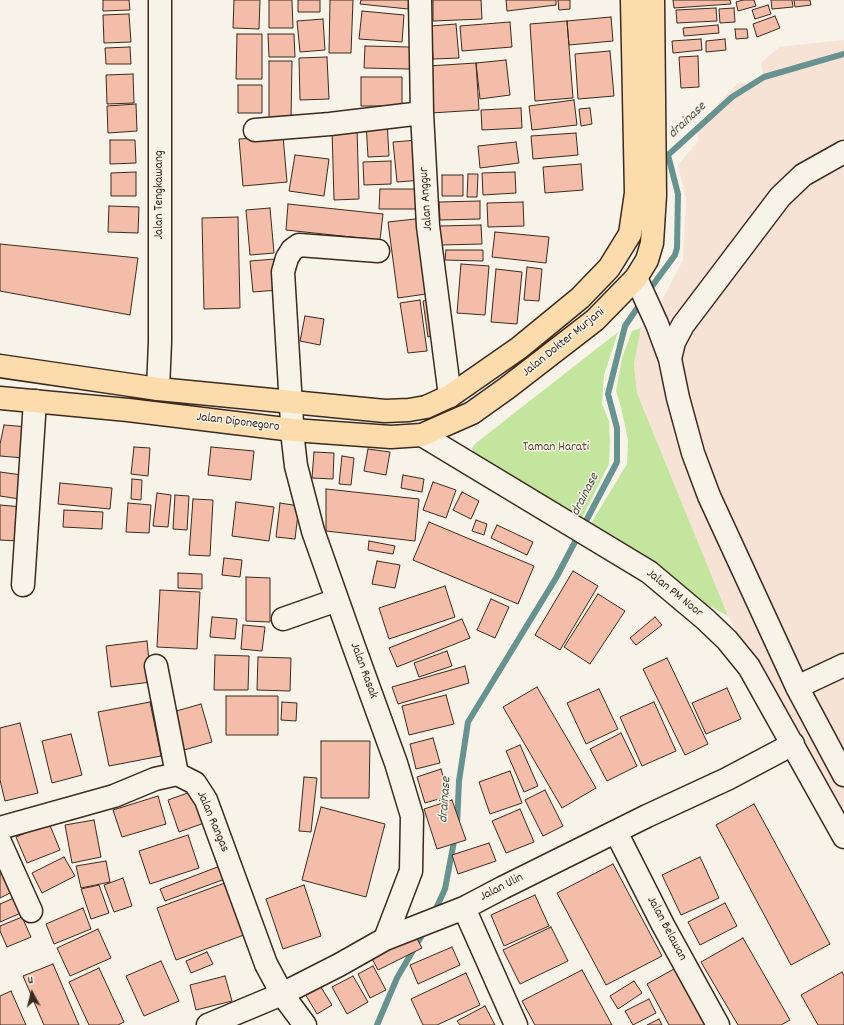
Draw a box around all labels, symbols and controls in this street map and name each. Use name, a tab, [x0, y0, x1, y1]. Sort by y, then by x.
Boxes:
water label: drainase	[665, 99, 711, 143]
street label: Jalan Tengkawang	[152, 150, 168, 240]
street label: Jalan Anggur	[417, 167, 437, 231]
street label: Jalan Dokter Murjani	[520, 305, 608, 381]
street label: Jalan Diponegoro	[196, 410, 280, 436]
park label: Taman Harati	[523, 440, 589, 456]
water label: drainase	[568, 471, 604, 519]
street label: Jalan PM Noor	[643, 566, 705, 622]
street label: Jalan Rasak	[346, 641, 380, 701]
water label: drainase	[436, 776, 456, 824]
street label: Jalan Rangas	[192, 789, 232, 855]
street label: Jalan Ulin	[478, 870, 526, 906]
street label: Jalan Belawan	[643, 894, 689, 964]
north arrow	[12, 973, 52, 1013]
text: U	[27, 973, 34, 989]

